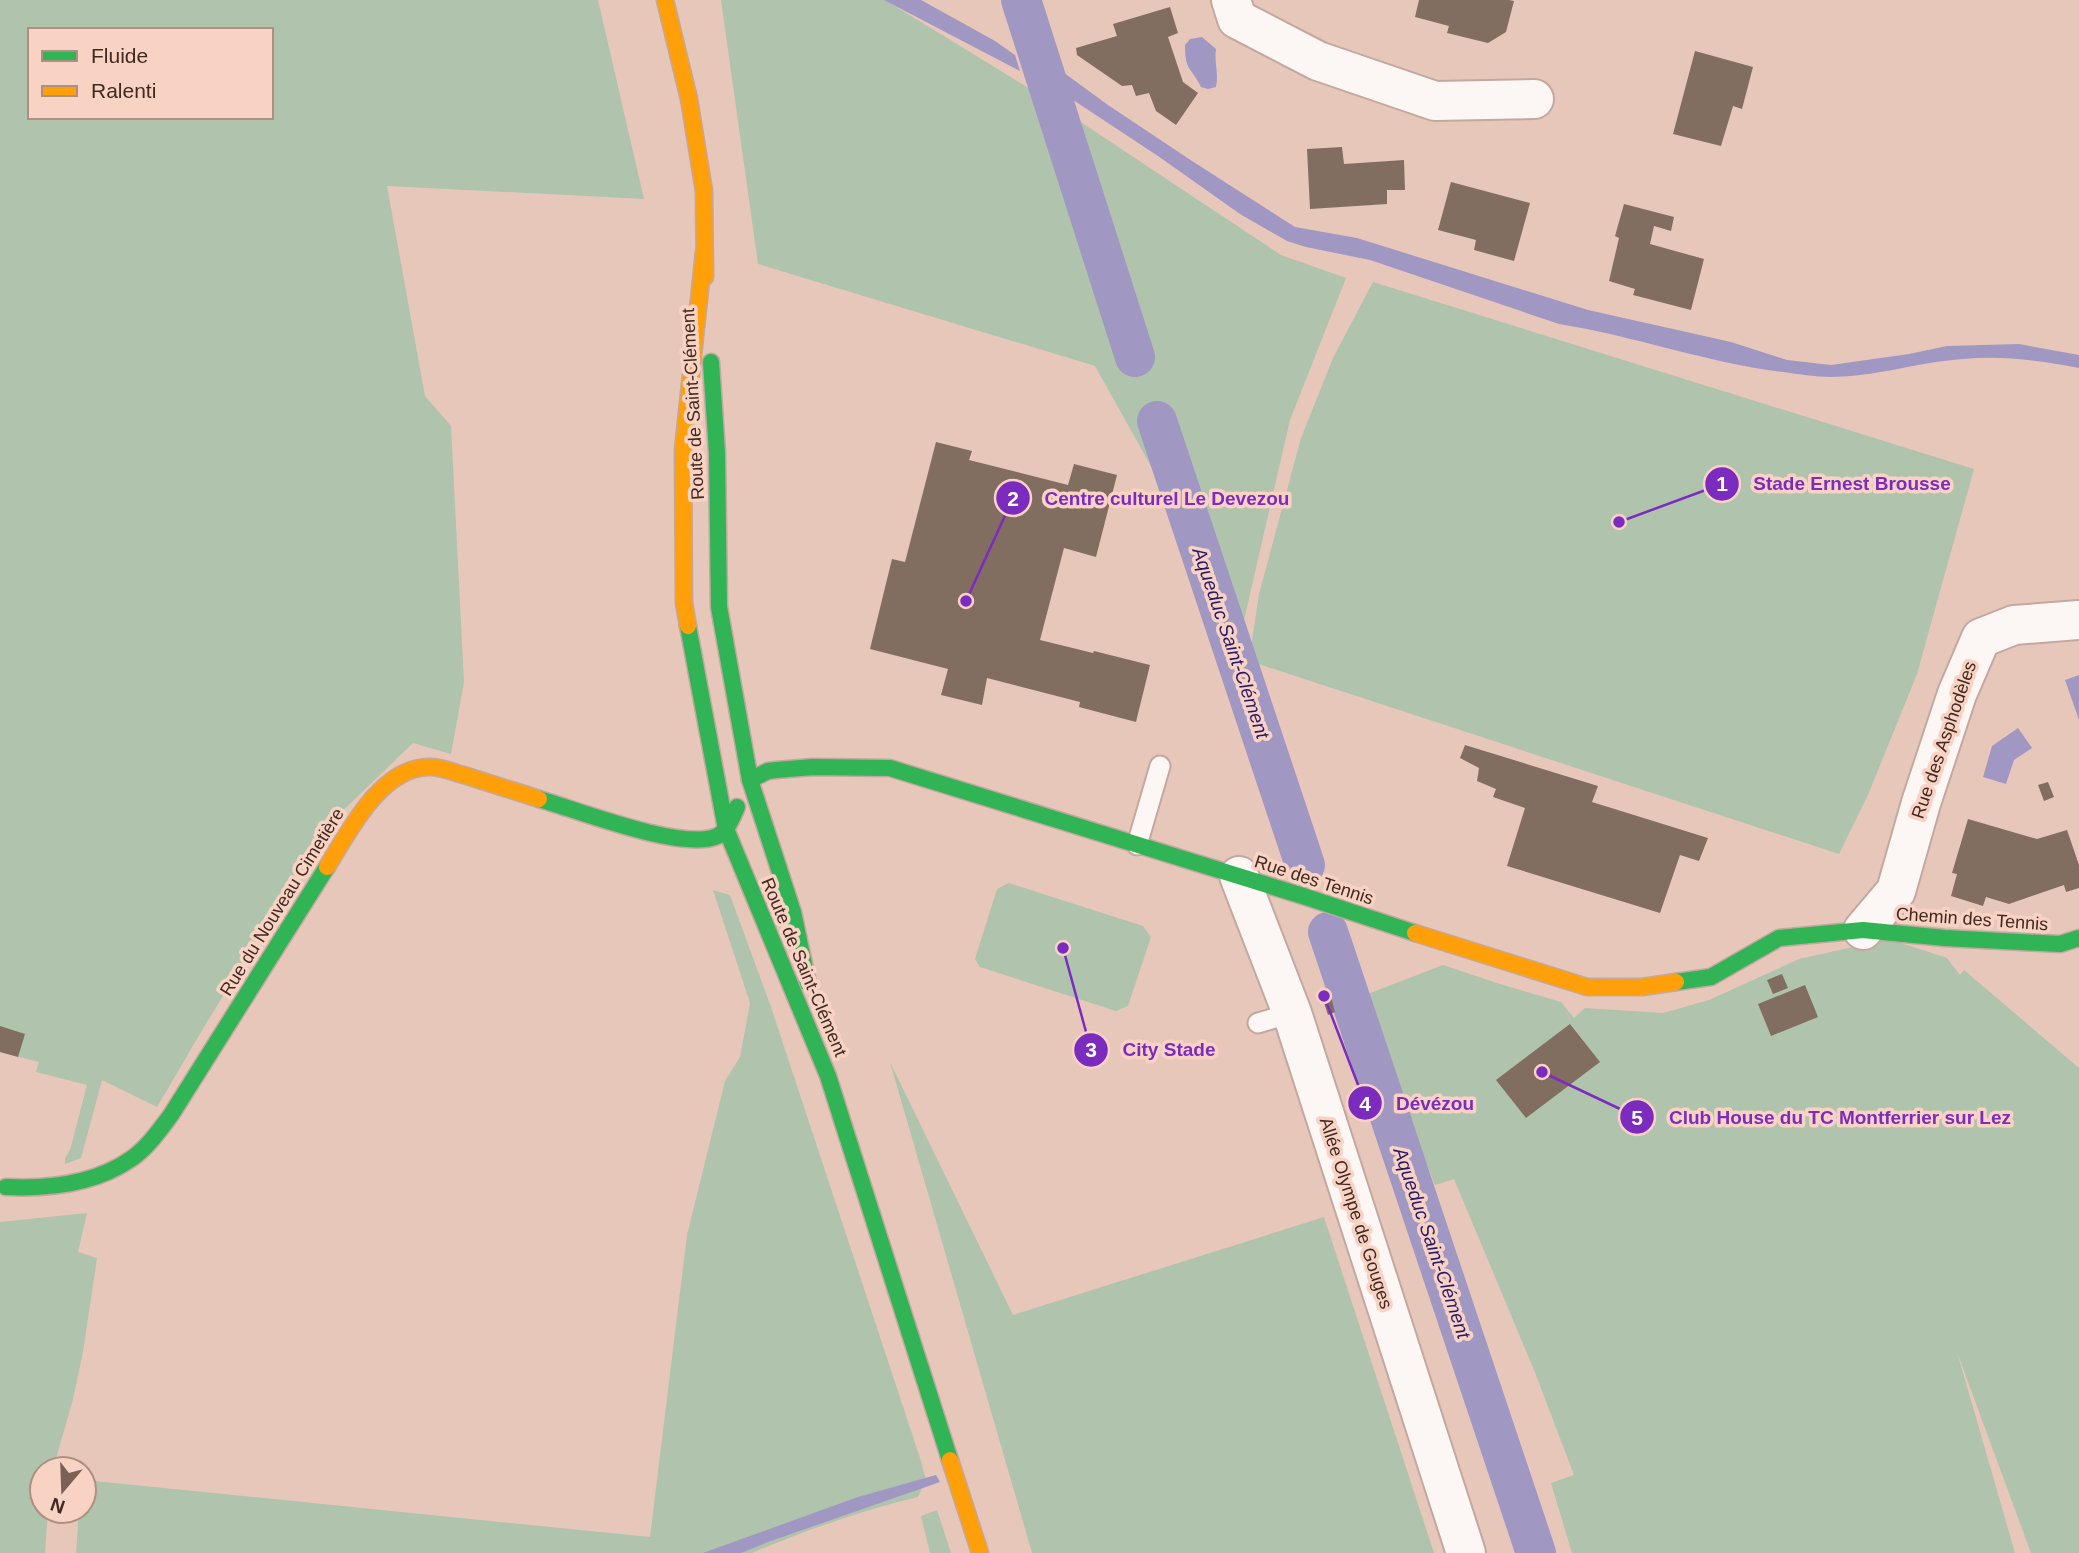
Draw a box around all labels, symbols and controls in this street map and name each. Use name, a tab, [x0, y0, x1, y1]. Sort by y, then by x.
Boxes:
legend	[28, 28, 273, 119]
text: Fluide	[91, 44, 148, 67]
text: Ralenti	[91, 79, 156, 102]
street label: Route de Saint-Clément	[678, 308, 708, 500]
callout: Stade Ernest Brousse	[1704, 464, 1965, 504]
text: 1	[1716, 472, 1728, 495]
text: Stade Ernest Brousse	[1753, 473, 1951, 494]
callout: Centre culturel Le Devezou	[996, 478, 1304, 518]
text: 2	[1007, 487, 1019, 510]
text: Centre culturel Le Devezou	[1045, 488, 1289, 509]
water label: Aqueduc Saint-Clément	[1188, 544, 1274, 742]
street label: Rue des Asphodèles	[1908, 659, 1980, 821]
street label: Rue du Nouveau Cimetière	[216, 805, 348, 999]
street label: Rue des Tennis	[1252, 851, 1376, 909]
street label: Route de Saint-Clément	[757, 875, 851, 1059]
street label: Chemin des Tennis	[1895, 904, 2049, 934]
callout: City Stade	[1073, 1030, 1229, 1070]
text: 3	[1085, 1038, 1097, 1061]
text: City Stade	[1123, 1039, 1215, 1060]
callout: Dévézou	[1347, 1083, 1488, 1123]
text: 4	[1359, 1092, 1371, 1115]
text: Dévézou	[1396, 1093, 1474, 1114]
callout: Club House du TC Montferrier sur Lez	[1619, 1097, 2025, 1137]
text: 5	[1631, 1106, 1643, 1129]
text: Club House du TC Montferrier sur Lez	[1669, 1107, 2011, 1128]
street label: Allée Olympe de Gouges	[1316, 1115, 1396, 1311]
water label: Aqueduc Saint-Clément	[1389, 1144, 1475, 1342]
north arrow	[28, 1455, 98, 1525]
text: N	[48, 1493, 68, 1518]

